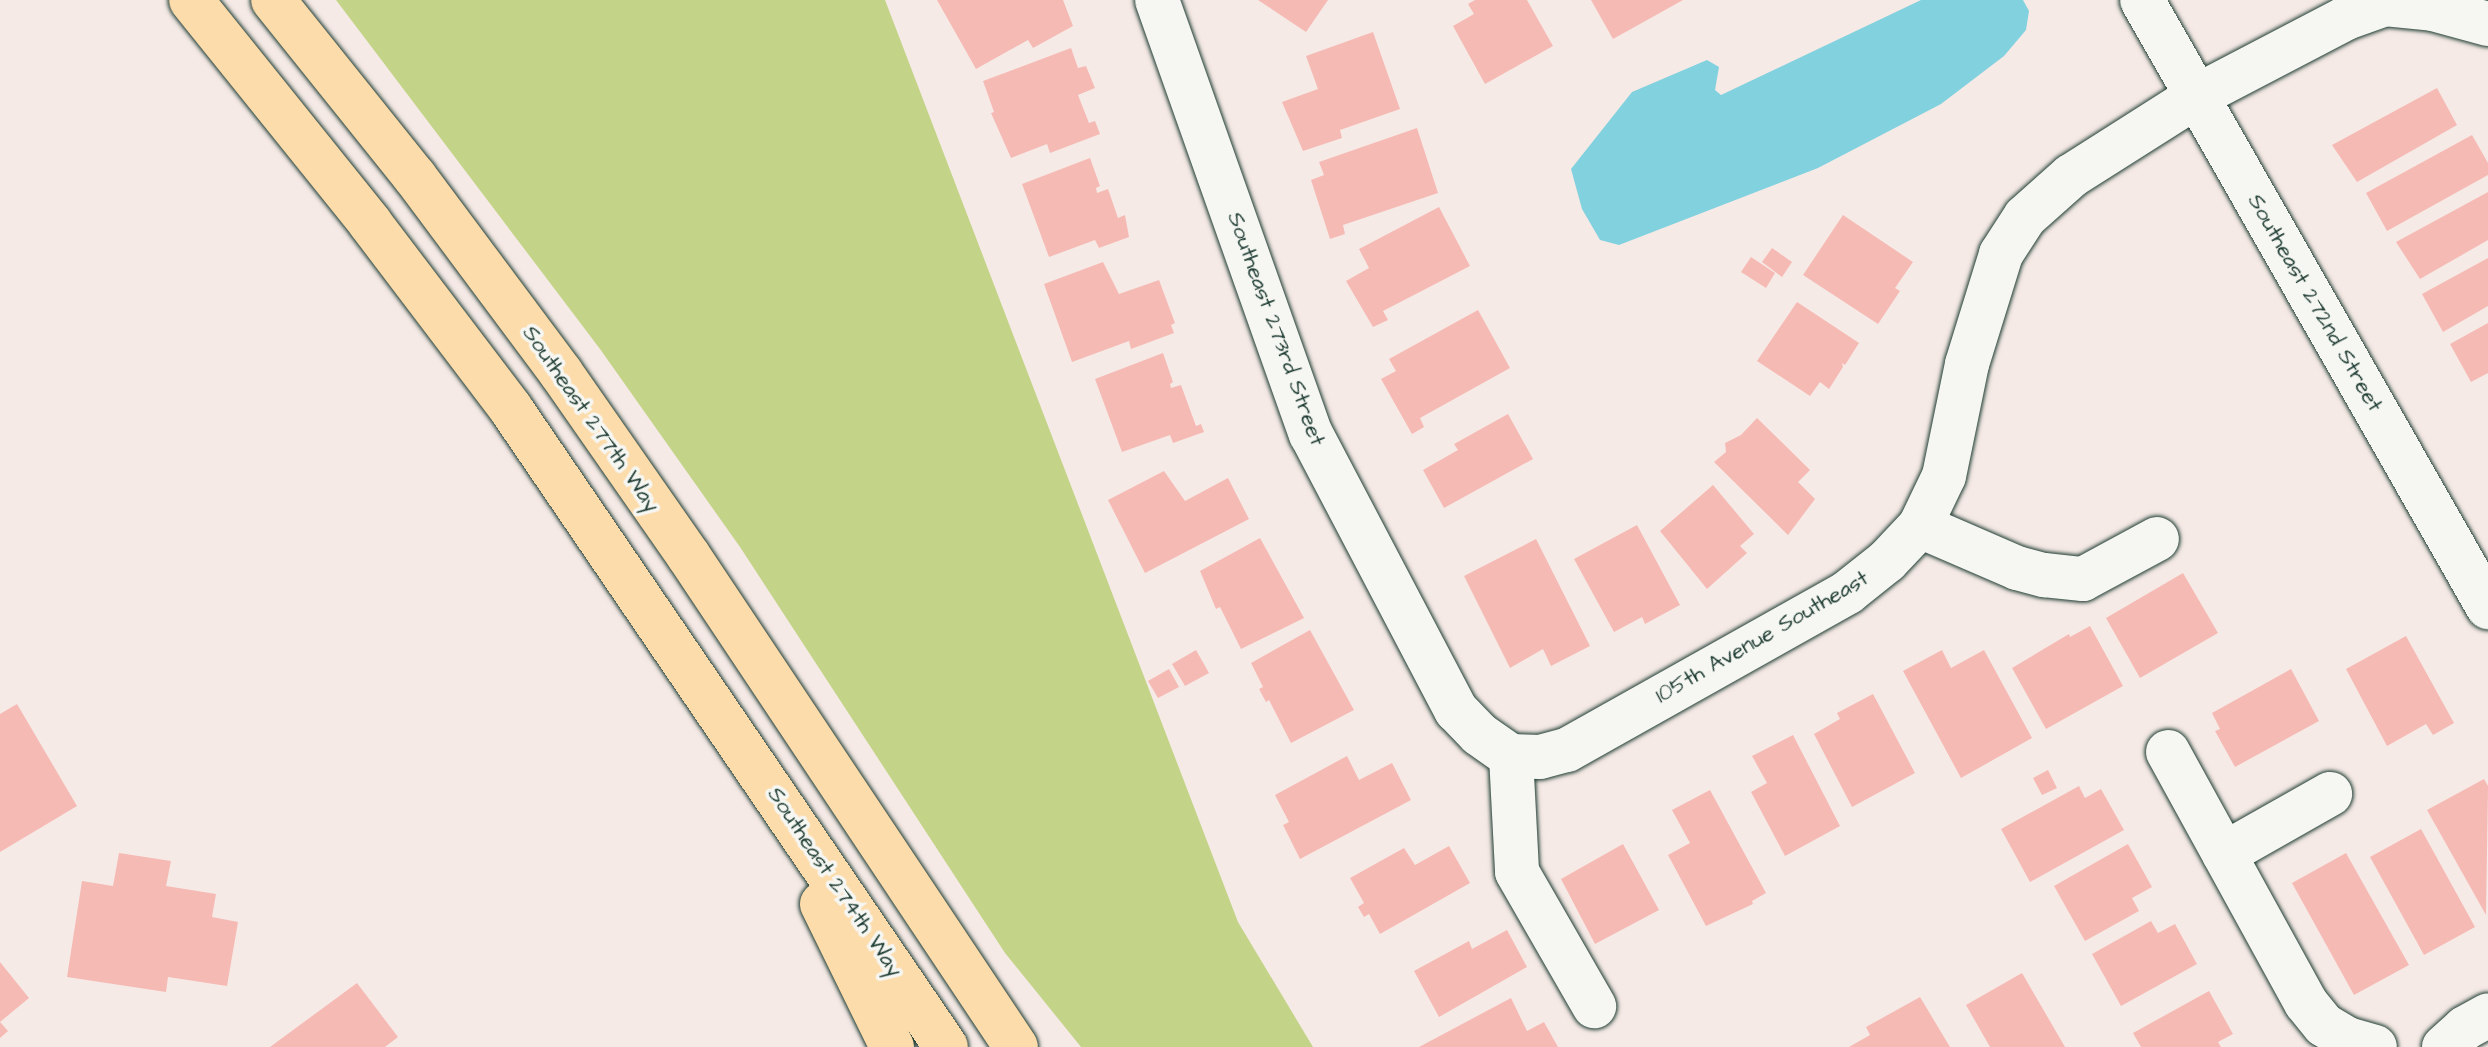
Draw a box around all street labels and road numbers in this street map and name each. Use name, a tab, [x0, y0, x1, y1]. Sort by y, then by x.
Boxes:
street label: Southeast 272nd Street	[2242, 189, 2388, 417]
street label: Southeast 273rd Street	[1221, 209, 1331, 449]
street label: Southeast 277th Way	[517, 321, 665, 517]
street label: 105th Avenue Southeast	[1651, 565, 1873, 709]
street label: Southeast 274th Way	[762, 782, 908, 982]

